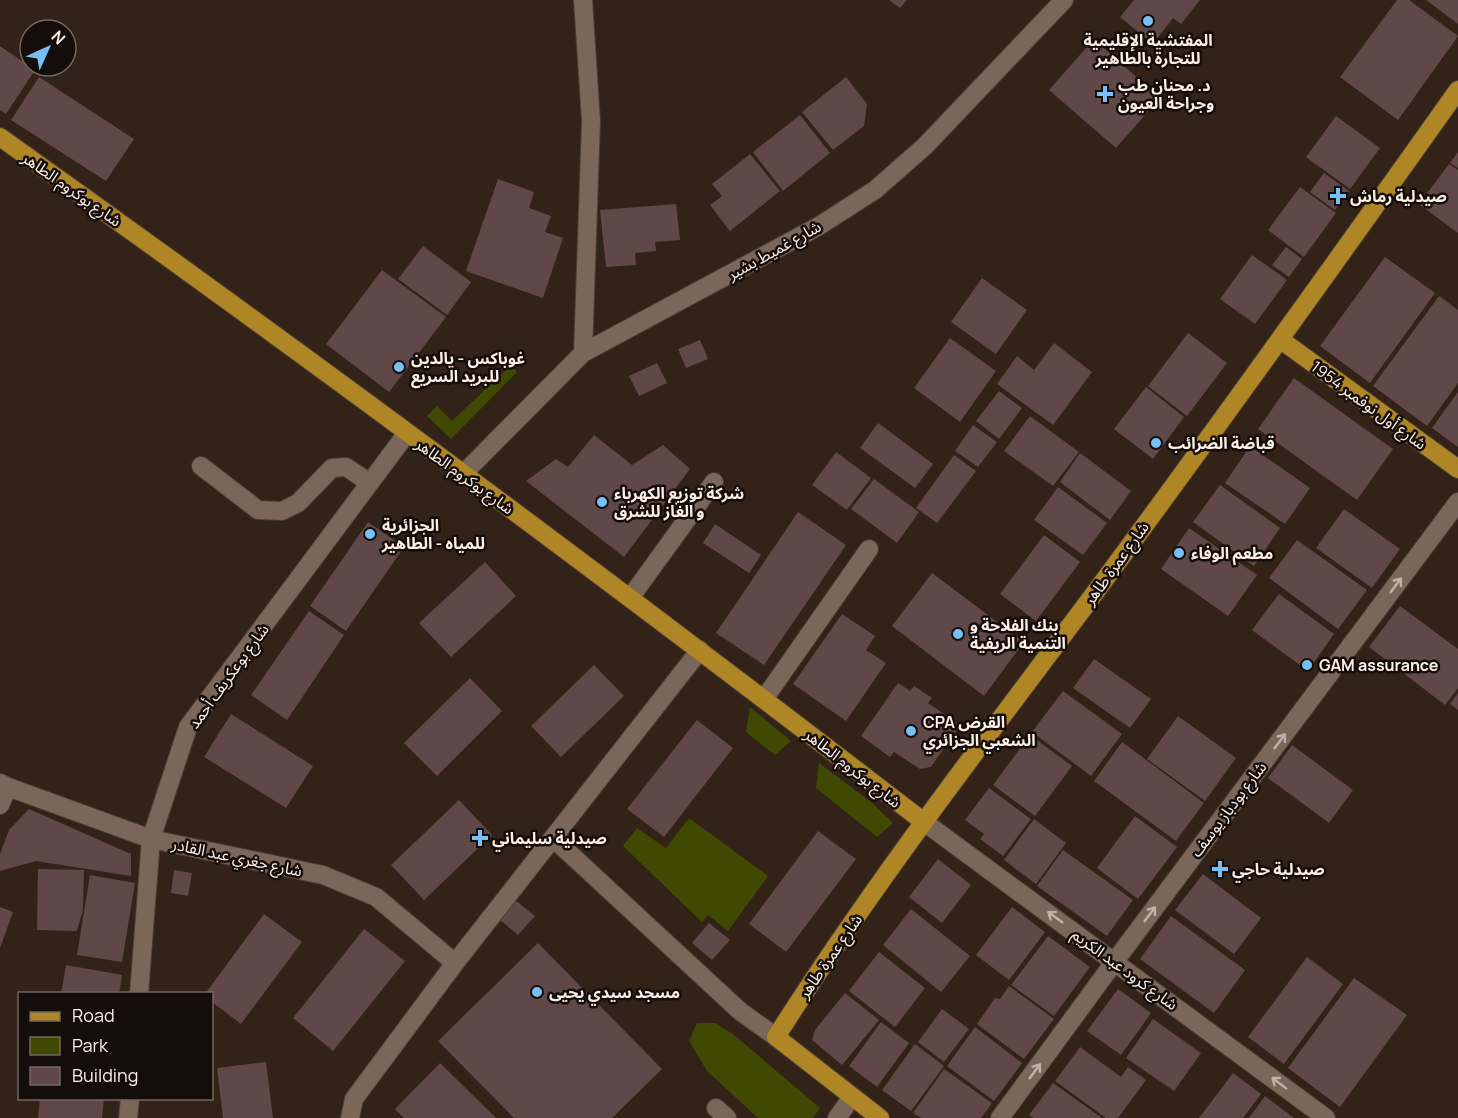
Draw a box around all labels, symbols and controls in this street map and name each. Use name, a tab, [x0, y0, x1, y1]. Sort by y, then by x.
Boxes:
marker: المفتشية الإقليمية للتجارة بالطاهير	[1141, 14, 1155, 28]
north arrow	[18, 18, 78, 78]
text: N	[47, 26, 70, 49]
place label: المفتشية الإقليمية للتجارة بالطاهير	[1083, 29, 1213, 69]
place label: د. محنان طب وجراحة العيون	[1118, 74, 1214, 114]
marker: د. محنان طب وجراحة العيون	[1096, 85, 1114, 103]
street label: شارع بوكروم الطاهر	[16, 146, 126, 233]
place label: صيدلية رماش	[1350, 185, 1447, 207]
marker: صيدلية رماش	[1331, 189, 1345, 203]
street label: شارع غميط بشير	[722, 215, 826, 287]
place label: غوباكس - يالدين للبريد السريع	[411, 347, 525, 389]
street label: شارع أول نوفمبر 1954	[1306, 356, 1431, 456]
marker: غوباكس - يالدين للبريد السريع	[392, 360, 406, 374]
street label: شارع بوكروم الطاهر	[409, 432, 519, 521]
place label: قباضة الضرائب	[1168, 432, 1275, 454]
marker: قباضة الضرائب	[1149, 436, 1163, 450]
place label: شركة توزيع الكهرباء و الغاز للشرق	[614, 482, 744, 522]
marker: شركة توزيع الكهرباء و الغاز للشرق	[595, 495, 609, 509]
place label: الجزائرية للمياه - الطاهير	[381, 514, 485, 554]
street label: شارع عمرة طاهر	[1078, 517, 1155, 611]
marker: الجزائرية للمياه - الطاهير	[363, 527, 377, 541]
place label: مطعم الوفاء	[1191, 542, 1273, 566]
marker: مطعم الوفاء	[1172, 546, 1186, 560]
one-way arrow	[1390, 577, 1403, 593]
place label: بنك الفلاحة و التنمية الريفية	[970, 614, 1066, 654]
street label: شارع بوعكريف أحمد	[182, 619, 275, 734]
marker: بنك الفلاحة و التنمية الريفية	[951, 627, 965, 641]
place label: GAM assurance	[1319, 654, 1439, 676]
marker: GAM assurance	[1300, 658, 1314, 672]
place label: CPA القرض الشعبي الجزائري	[923, 711, 1036, 754]
street label: شارع بوكروم الطاهر	[798, 723, 906, 814]
marker: CPA القرض الشعبي الجزائري	[904, 724, 918, 738]
one-way arrow	[1273, 733, 1286, 749]
street label: شارع بودباز يوسف	[1185, 757, 1273, 862]
place label: صيدلية سليماني	[492, 827, 607, 852]
marker: صيدلية سليماني	[473, 831, 487, 845]
street label: شارع جغري عبد القادر	[168, 832, 304, 884]
place label: صيدلية حاجي	[1232, 858, 1325, 883]
marker: صيدلية حاجي	[1213, 862, 1227, 876]
one-way arrow	[1144, 906, 1157, 922]
street label: شارع عمرة طاهر	[792, 910, 869, 1004]
one-way arrow	[1047, 911, 1063, 924]
street label: شارع كرود عبد الكريم	[1066, 923, 1183, 1017]
place label: مسجد سيدي يحيى	[549, 981, 680, 1006]
marker: مسجد سيدي يحيى	[530, 985, 544, 999]
legend	[18, 992, 213, 1100]
text: Road	[72, 1003, 115, 1027]
text: Park	[72, 1033, 109, 1057]
text: Building	[72, 1063, 138, 1087]
one-way arrow	[1028, 1063, 1041, 1079]
one-way arrow	[1272, 1077, 1288, 1089]

